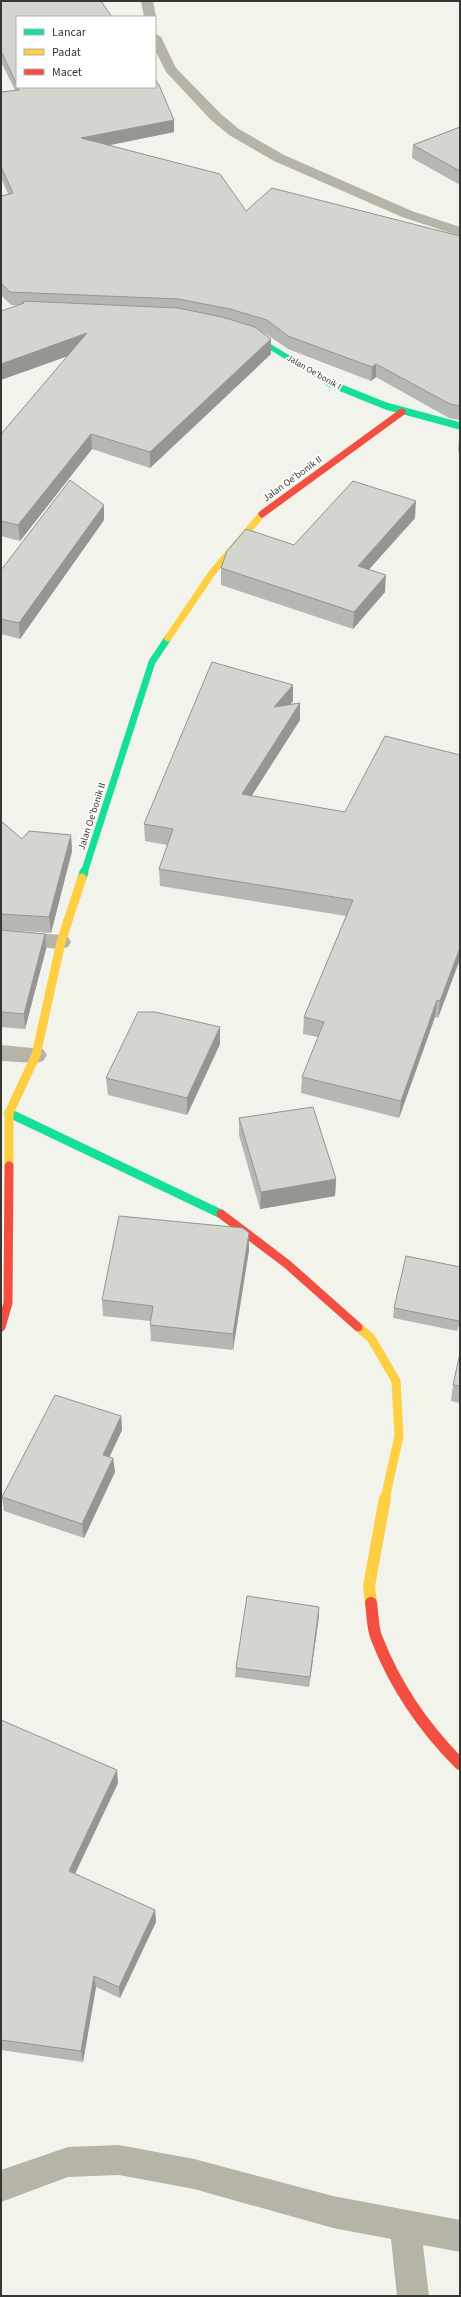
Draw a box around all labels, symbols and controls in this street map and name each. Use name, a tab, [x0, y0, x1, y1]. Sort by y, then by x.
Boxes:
legend	[16, 16, 156, 88]
text: Lancar	[52, 24, 87, 41]
text: Padat	[52, 44, 81, 61]
text: Macet	[52, 64, 82, 81]
street label: Jalan Oe'bonik I	[284, 352, 343, 393]
street label: Jalan Oe'bonik II	[260, 453, 325, 505]
street label: Jalan Oe'bonik II	[74, 781, 109, 852]

